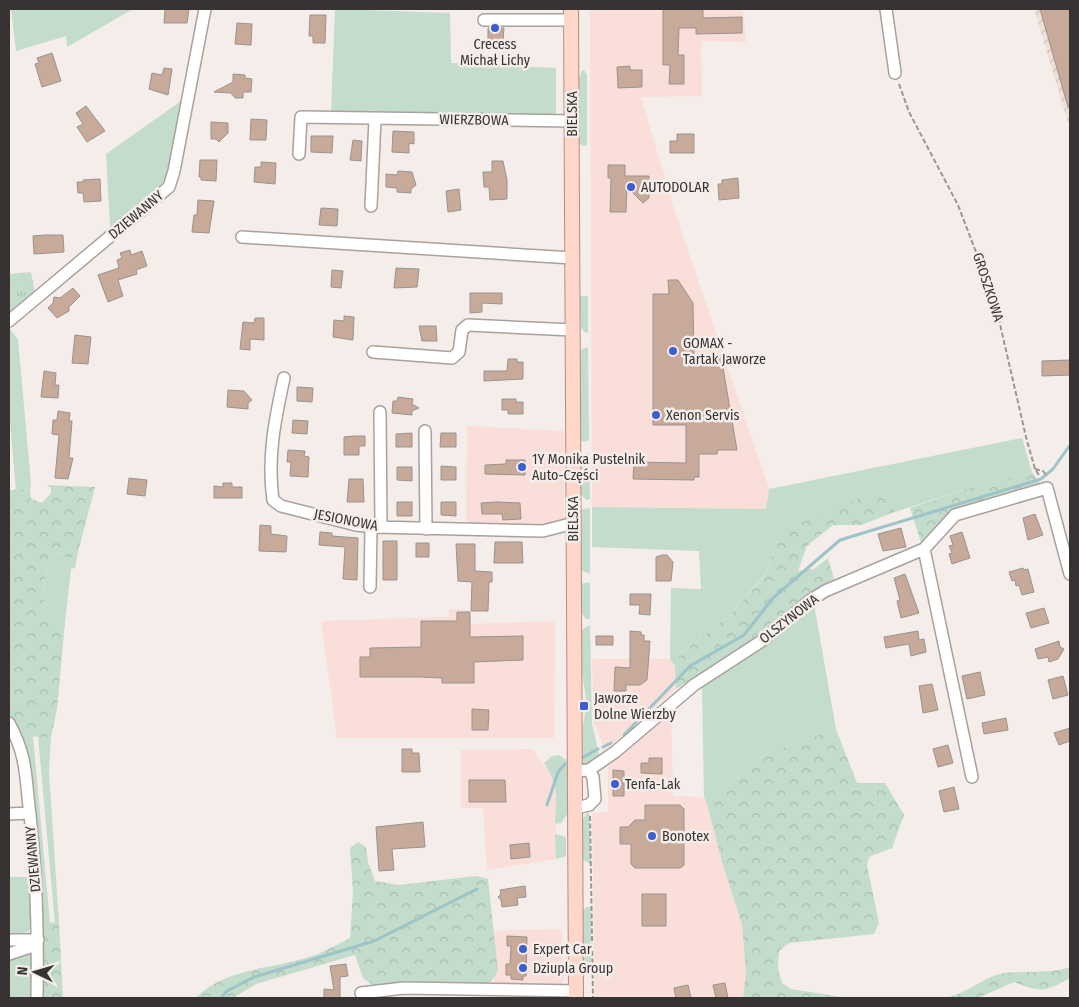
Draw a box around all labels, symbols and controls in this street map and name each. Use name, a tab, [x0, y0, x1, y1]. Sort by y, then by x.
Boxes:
marker: Crecess Michał Lichy	[489, 22, 501, 34]
place label: Crecess Michał Lichy	[460, 36, 531, 69]
street label: BIELSKA	[564, 91, 581, 137]
street label: WIERZBOWA	[439, 111, 509, 129]
place label: AUTODOLAR	[641, 179, 710, 196]
marker: AUTODOLAR	[625, 181, 637, 193]
street label: DZIEWANNY	[105, 187, 167, 243]
street label: GROSZKOWA	[969, 250, 1007, 324]
place label: GOMAX - Tartak Jaworze	[683, 335, 766, 368]
marker: GOMAX - Tartak Jaworze	[667, 345, 679, 357]
place label: Xenon Servis	[666, 407, 739, 424]
marker: Xenon Servis	[650, 409, 662, 421]
place label: 1Y Monika Pustelnik Auto-Części	[532, 451, 646, 484]
marker: 1Y Monika Pustelnik Auto-Części	[516, 461, 528, 473]
street label: BIELSKA	[565, 496, 582, 542]
street label: JESIONOWA	[313, 505, 380, 535]
street label: OLSZYNOWA	[756, 590, 822, 647]
place label: Jaworze Dolne Wierzby	[594, 690, 676, 723]
marker: Jaworze Dolne Wierzby	[578, 700, 590, 712]
place label: Tenfa-Lak	[625, 776, 681, 793]
marker: Tenfa-Lak	[609, 778, 621, 790]
street label: DZIEWANNY	[22, 825, 44, 893]
place label: Bonotex	[662, 828, 710, 845]
marker: Bonotex	[646, 830, 658, 842]
place label: Expert Car	[533, 941, 592, 958]
marker: Expert Car	[517, 943, 529, 955]
north arrow	[10, 947, 60, 997]
place label: Dziupla Group	[533, 960, 613, 977]
marker: Dziupla Group	[517, 962, 529, 974]
text: N	[14, 966, 31, 976]

